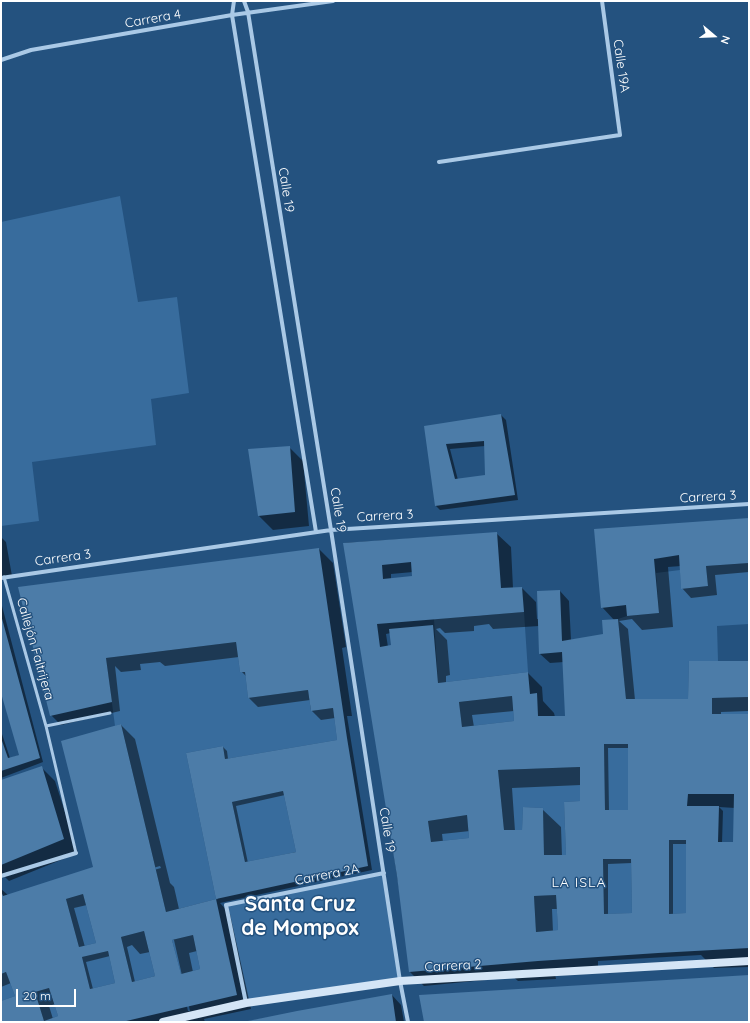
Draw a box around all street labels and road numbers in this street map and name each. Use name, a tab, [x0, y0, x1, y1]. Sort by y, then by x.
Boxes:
street label: Carrera 4	[124, 6, 182, 32]
street label: Calle 19A	[610, 38, 632, 94]
street label: Calle 19	[275, 166, 297, 214]
street label: Calle 19	[327, 486, 349, 534]
street label: Carrera 3	[679, 488, 737, 506]
street label: Carrera 3	[356, 507, 414, 525]
street label: Carrera 3	[34, 546, 92, 570]
street label: Callejón Faltrijera	[13, 596, 57, 702]
street label: Calle 19	[376, 806, 398, 854]
street label: Carrera 2A	[293, 861, 361, 889]
street label: Carrera 2	[424, 957, 482, 975]

